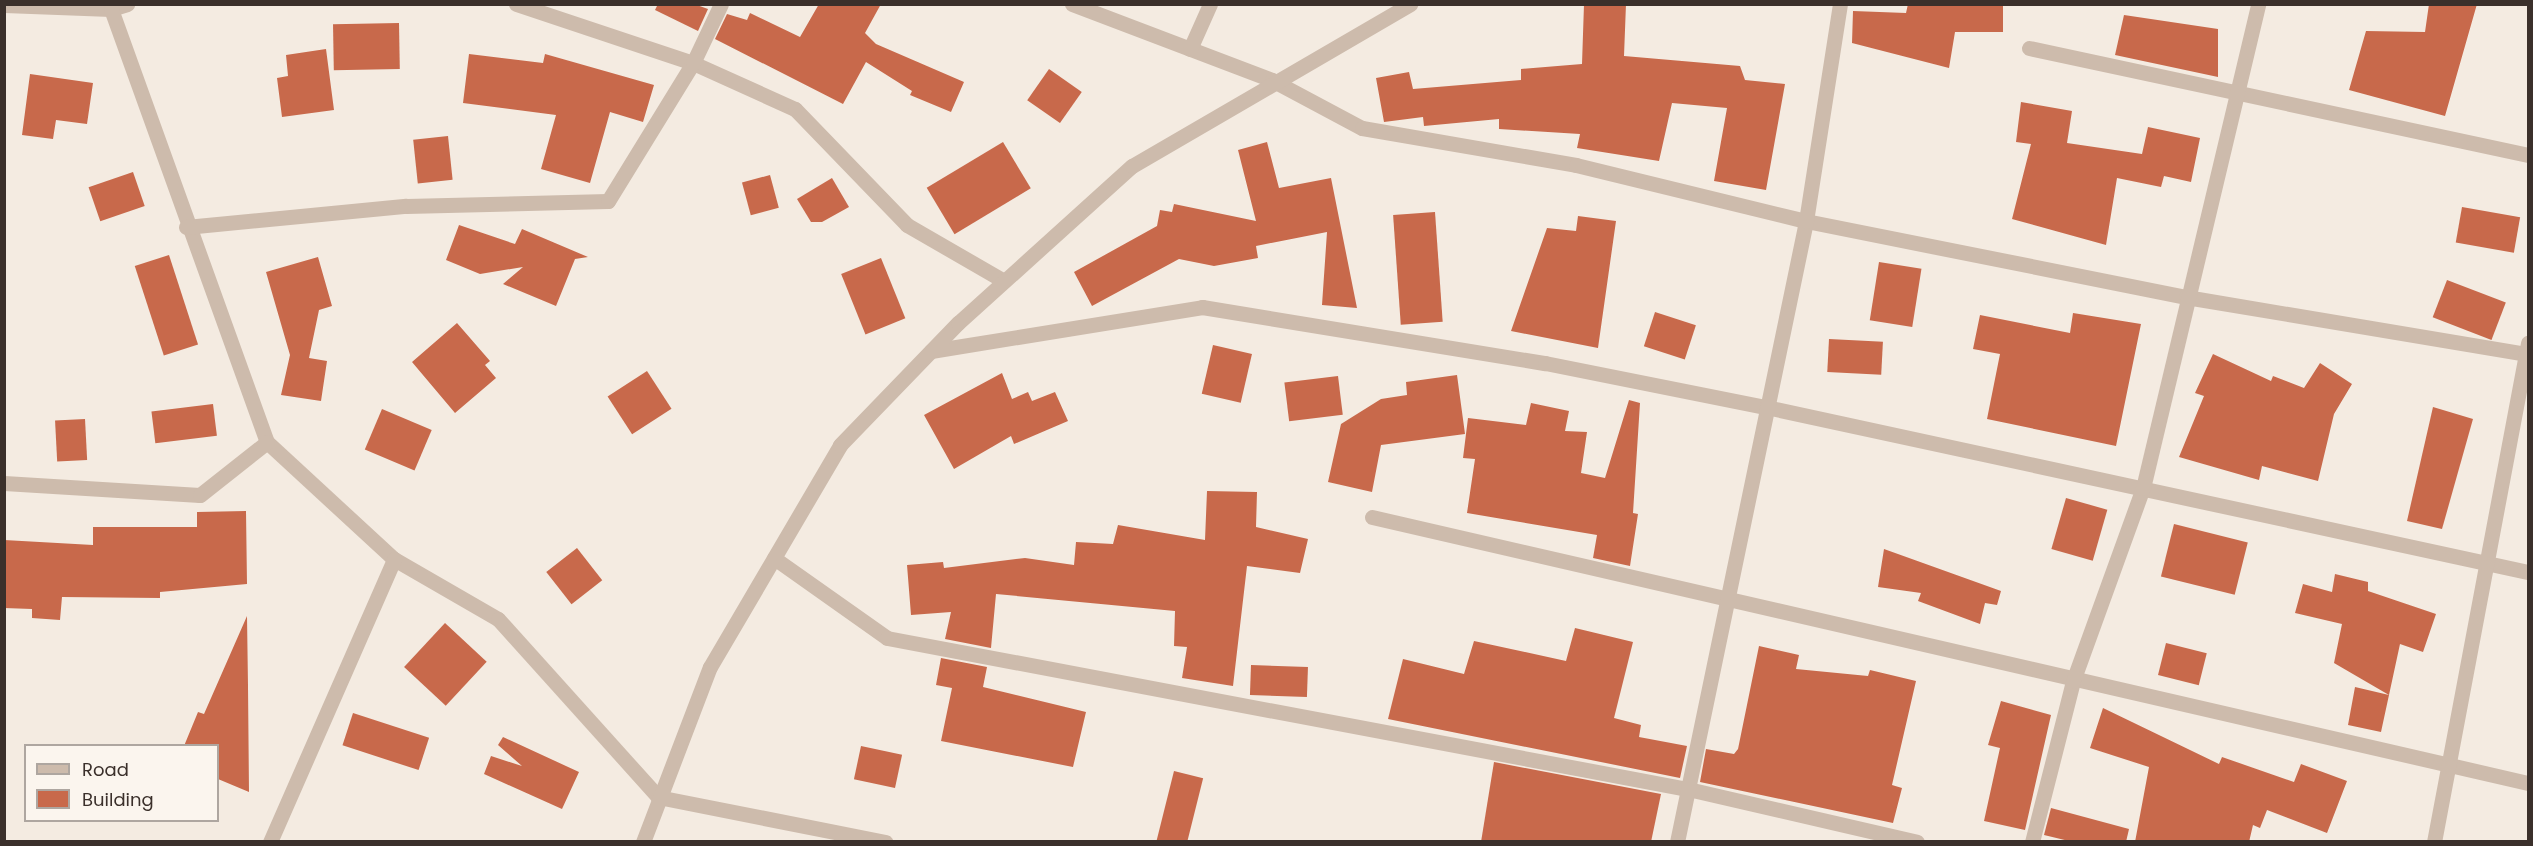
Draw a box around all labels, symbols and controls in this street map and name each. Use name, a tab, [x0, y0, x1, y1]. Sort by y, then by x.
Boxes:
legend	[24, 744, 219, 822]
text: Road	[82, 757, 129, 782]
text: Building	[82, 787, 154, 812]

